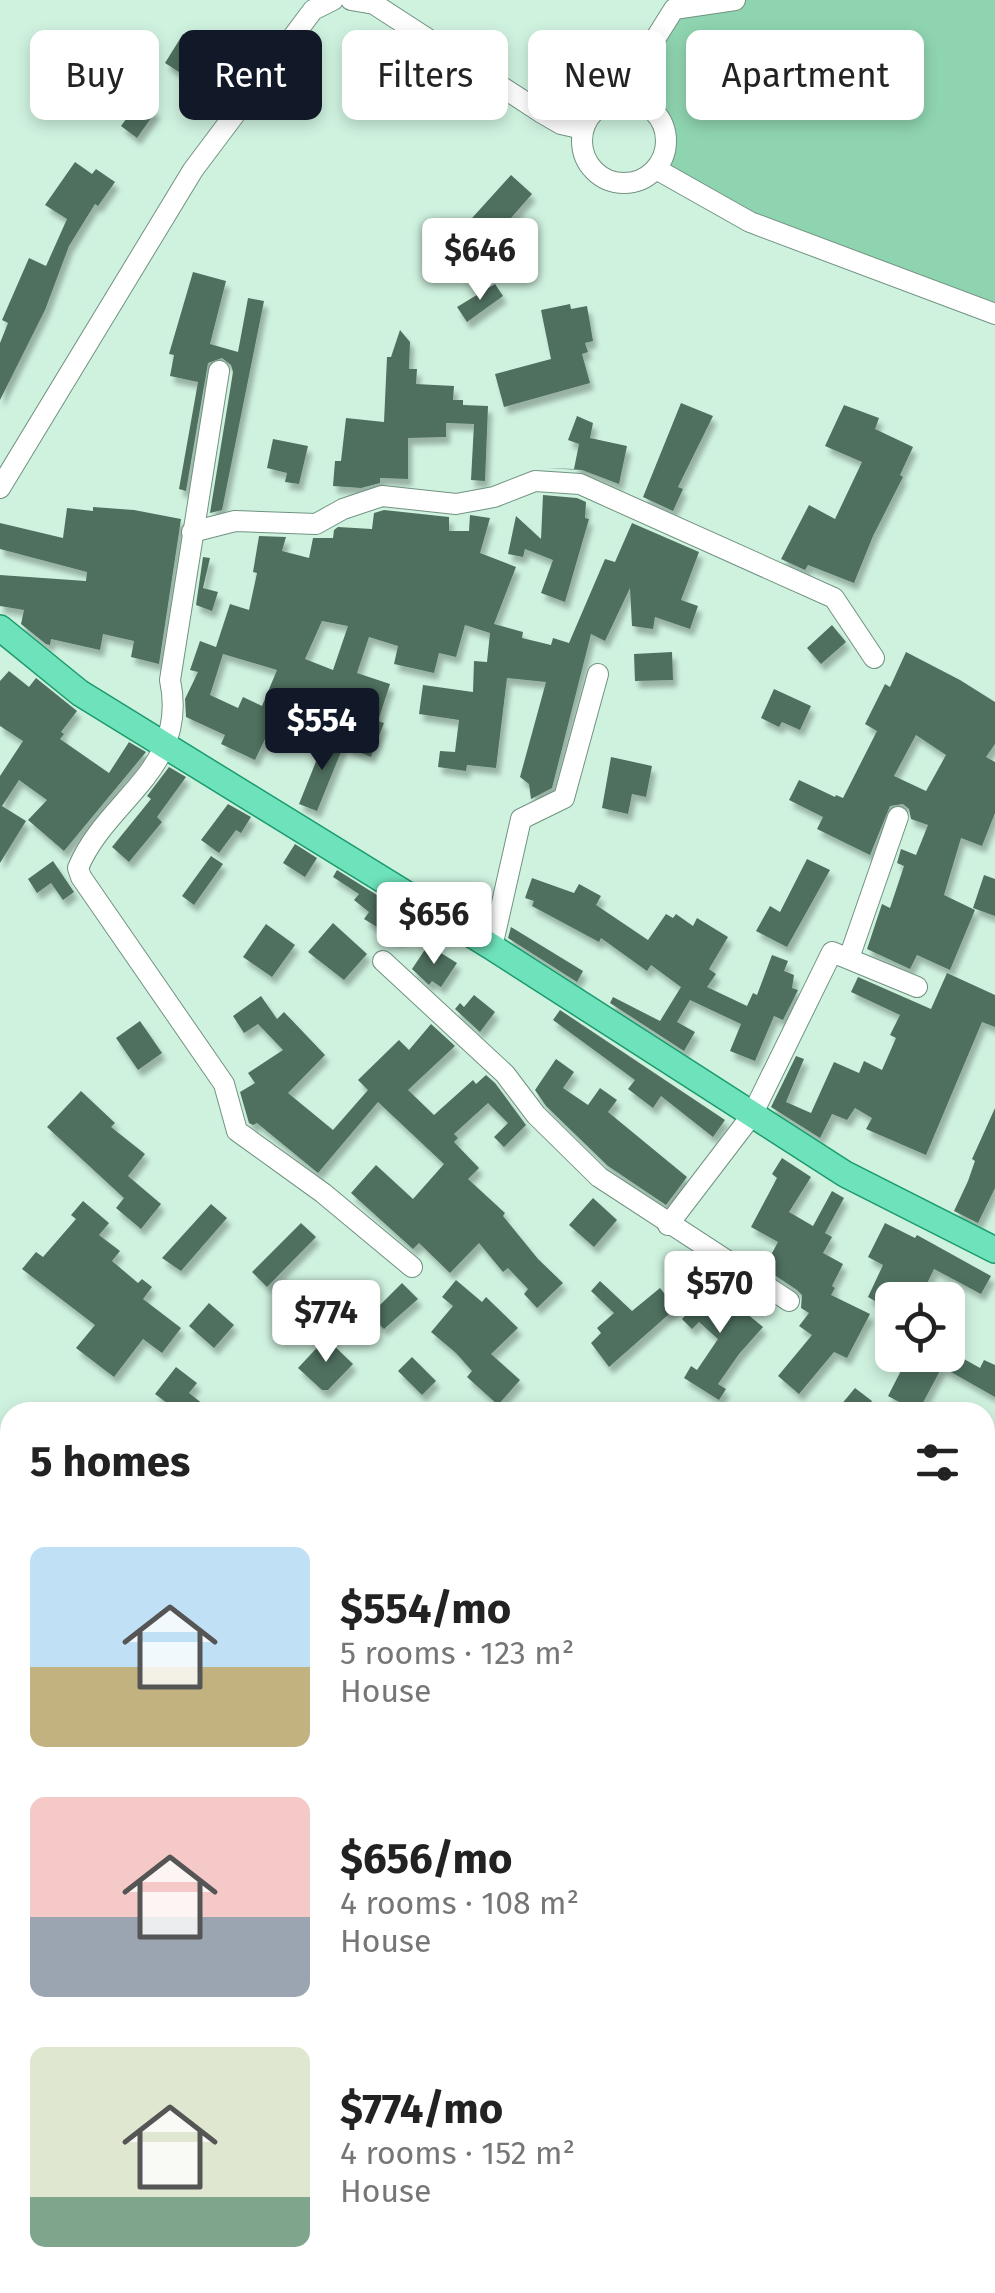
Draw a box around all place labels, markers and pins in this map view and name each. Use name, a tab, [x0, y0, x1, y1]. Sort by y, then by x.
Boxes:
pin: $646	[421, 218, 539, 303]
pin: $554	[263, 688, 381, 773]
pin: $656	[375, 882, 493, 967]
pin: $570	[661, 1251, 779, 1336]
pin: $774	[267, 1280, 385, 1365]

